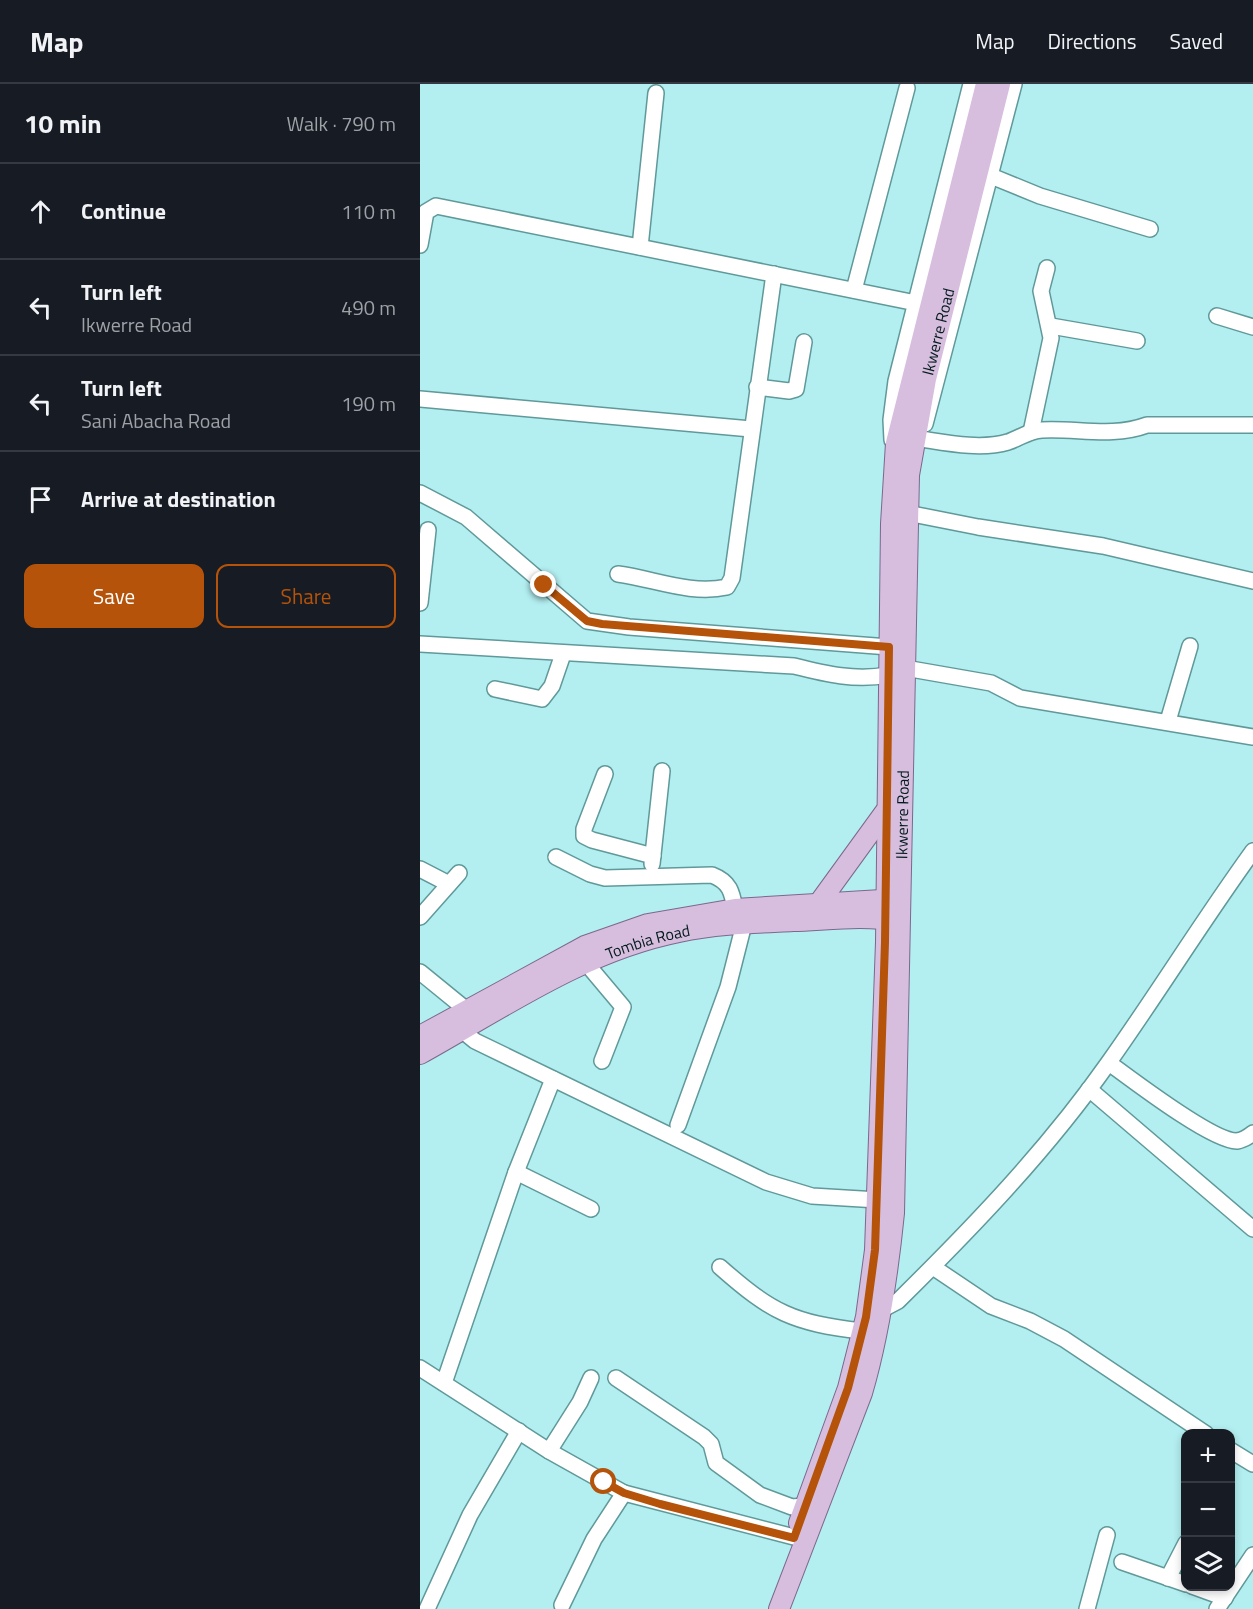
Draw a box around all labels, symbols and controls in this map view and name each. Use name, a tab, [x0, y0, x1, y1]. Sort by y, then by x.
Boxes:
text: Map	[30, 20, 84, 63]
text: Map	[975, 25, 1015, 57]
text: Directions	[1048, 25, 1137, 57]
text: Saved	[1170, 25, 1223, 57]
text: 10 min	[24, 104, 102, 143]
text: Walk · 790 m	[287, 108, 396, 139]
text: Continue	[81, 194, 166, 228]
icon: ahead	[24, 195, 57, 228]
text: 110 m	[341, 196, 396, 227]
text: Turn left	[81, 275, 162, 309]
street label: Ikwerre Road	[915, 285, 960, 378]
icon: left	[24, 291, 57, 324]
text: 490 m	[341, 292, 396, 323]
text: Ikwerre Road	[81, 309, 192, 340]
text: Turn left	[81, 371, 162, 405]
icon: left	[24, 387, 57, 420]
text: 190 m	[341, 388, 396, 419]
text: Sani Abacha Road	[81, 405, 231, 436]
text: Arrive at destination	[81, 482, 276, 516]
icon: arrive	[24, 483, 57, 516]
button: Save	[24, 564, 204, 628]
button: Share	[216, 564, 396, 628]
route end	[530, 571, 556, 597]
street label: Ikwerre Road	[889, 770, 915, 859]
street label: Tombia Road	[602, 918, 692, 965]
map controls	[1181, 1429, 1235, 1591]
button: +	[1181, 1429, 1235, 1483]
route start	[590, 1468, 616, 1494]
button: −	[1181, 1483, 1235, 1537]
button: layers	[1181, 1537, 1235, 1591]

